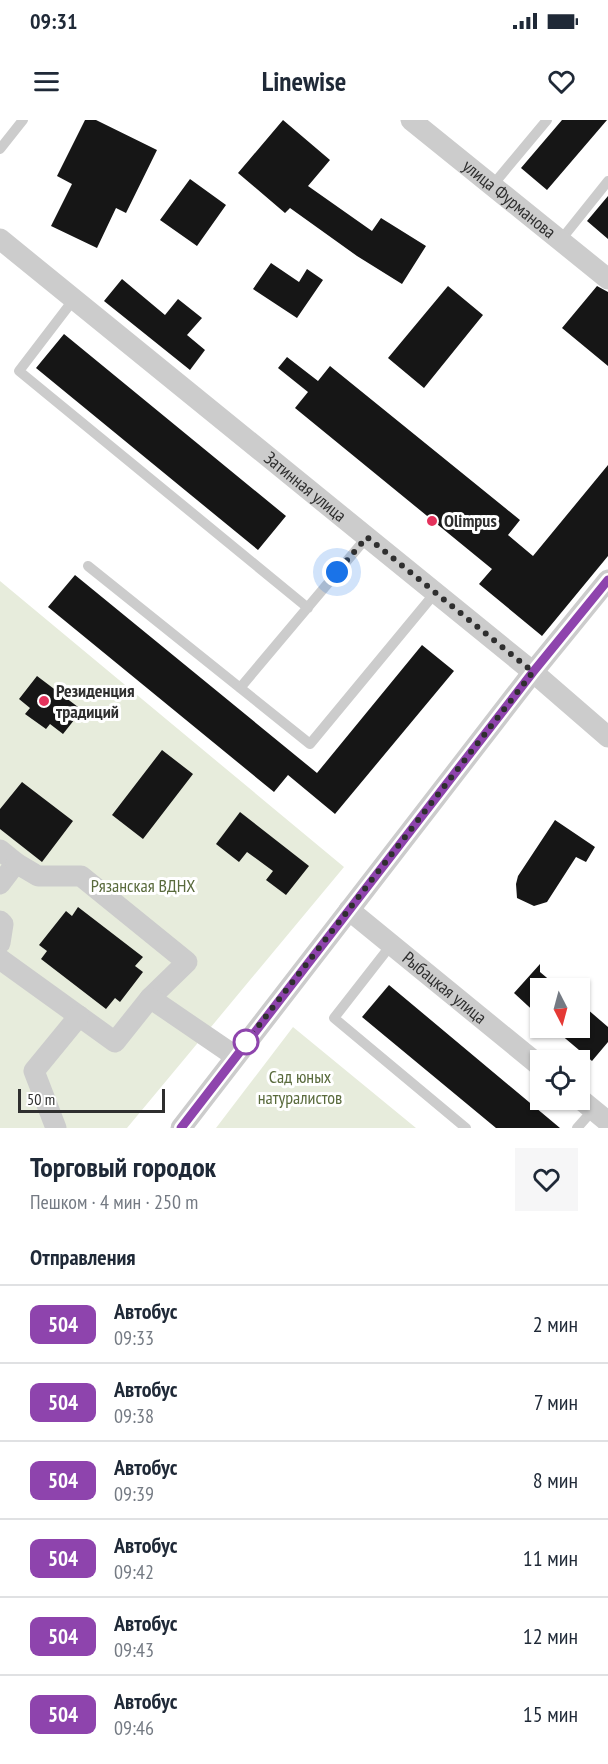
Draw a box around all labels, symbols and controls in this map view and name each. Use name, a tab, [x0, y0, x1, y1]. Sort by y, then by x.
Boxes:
text: 09:31	[30, 7, 78, 35]
text: Linewise	[262, 64, 346, 98]
icon: menu	[30, 65, 63, 98]
icon: heart	[545, 65, 578, 98]
street label: улица Фурманова	[458, 154, 561, 243]
street label: Затинная улица	[260, 446, 351, 527]
place label: Olimpus	[444, 509, 497, 532]
marker: Olimpus	[425, 514, 439, 528]
your location	[322, 557, 352, 587]
place label: Резиденция традиций	[56, 679, 135, 723]
marker: Резиденция традиций	[37, 694, 51, 708]
park label: Рязанская ВДНХ	[91, 874, 195, 897]
street label: Рыбацкая улица	[398, 946, 491, 1029]
north arrow	[530, 978, 590, 1038]
map controls	[530, 978, 590, 1110]
unlabelled marker	[233, 1029, 259, 1055]
button: locate	[530, 1050, 590, 1110]
park label: Сад юных натуралистов	[258, 1065, 342, 1109]
scale bar	[18, 1086, 165, 1114]
text: 50 m	[27, 1089, 55, 1109]
text: Торговый городок	[30, 1148, 216, 1185]
button: heart	[515, 1148, 578, 1211]
text: Пешком · 4 мин · 250 m	[30, 1189, 198, 1215]
text: Отправления	[30, 1243, 136, 1271]
text: Автобус	[114, 1297, 177, 1325]
text: 2 мин	[533, 1310, 578, 1338]
text: 504	[48, 1311, 78, 1338]
text: 09:33	[114, 1325, 154, 1351]
text: Автобус	[114, 1375, 177, 1403]
text: 7 мин	[534, 1388, 578, 1416]
text: 504	[48, 1389, 78, 1416]
text: 09:38	[114, 1403, 154, 1429]
text: Автобус	[114, 1453, 177, 1481]
text: 8 мин	[533, 1466, 578, 1494]
text: 504	[48, 1467, 78, 1494]
text: 09:39	[114, 1481, 154, 1507]
text: Автобус	[114, 1531, 177, 1559]
text: 11 мин	[523, 1544, 578, 1572]
text: 504	[48, 1545, 78, 1572]
text: 09:42	[114, 1559, 154, 1585]
text: Автобус	[114, 1609, 177, 1637]
text: 12 мин	[523, 1622, 578, 1650]
text: 504	[48, 1623, 78, 1650]
text: 09:43	[114, 1637, 154, 1663]
text: Автобус	[114, 1687, 177, 1715]
text: 15 мин	[523, 1700, 578, 1728]
text: 504	[48, 1701, 78, 1728]
text: 09:46	[114, 1715, 154, 1741]

